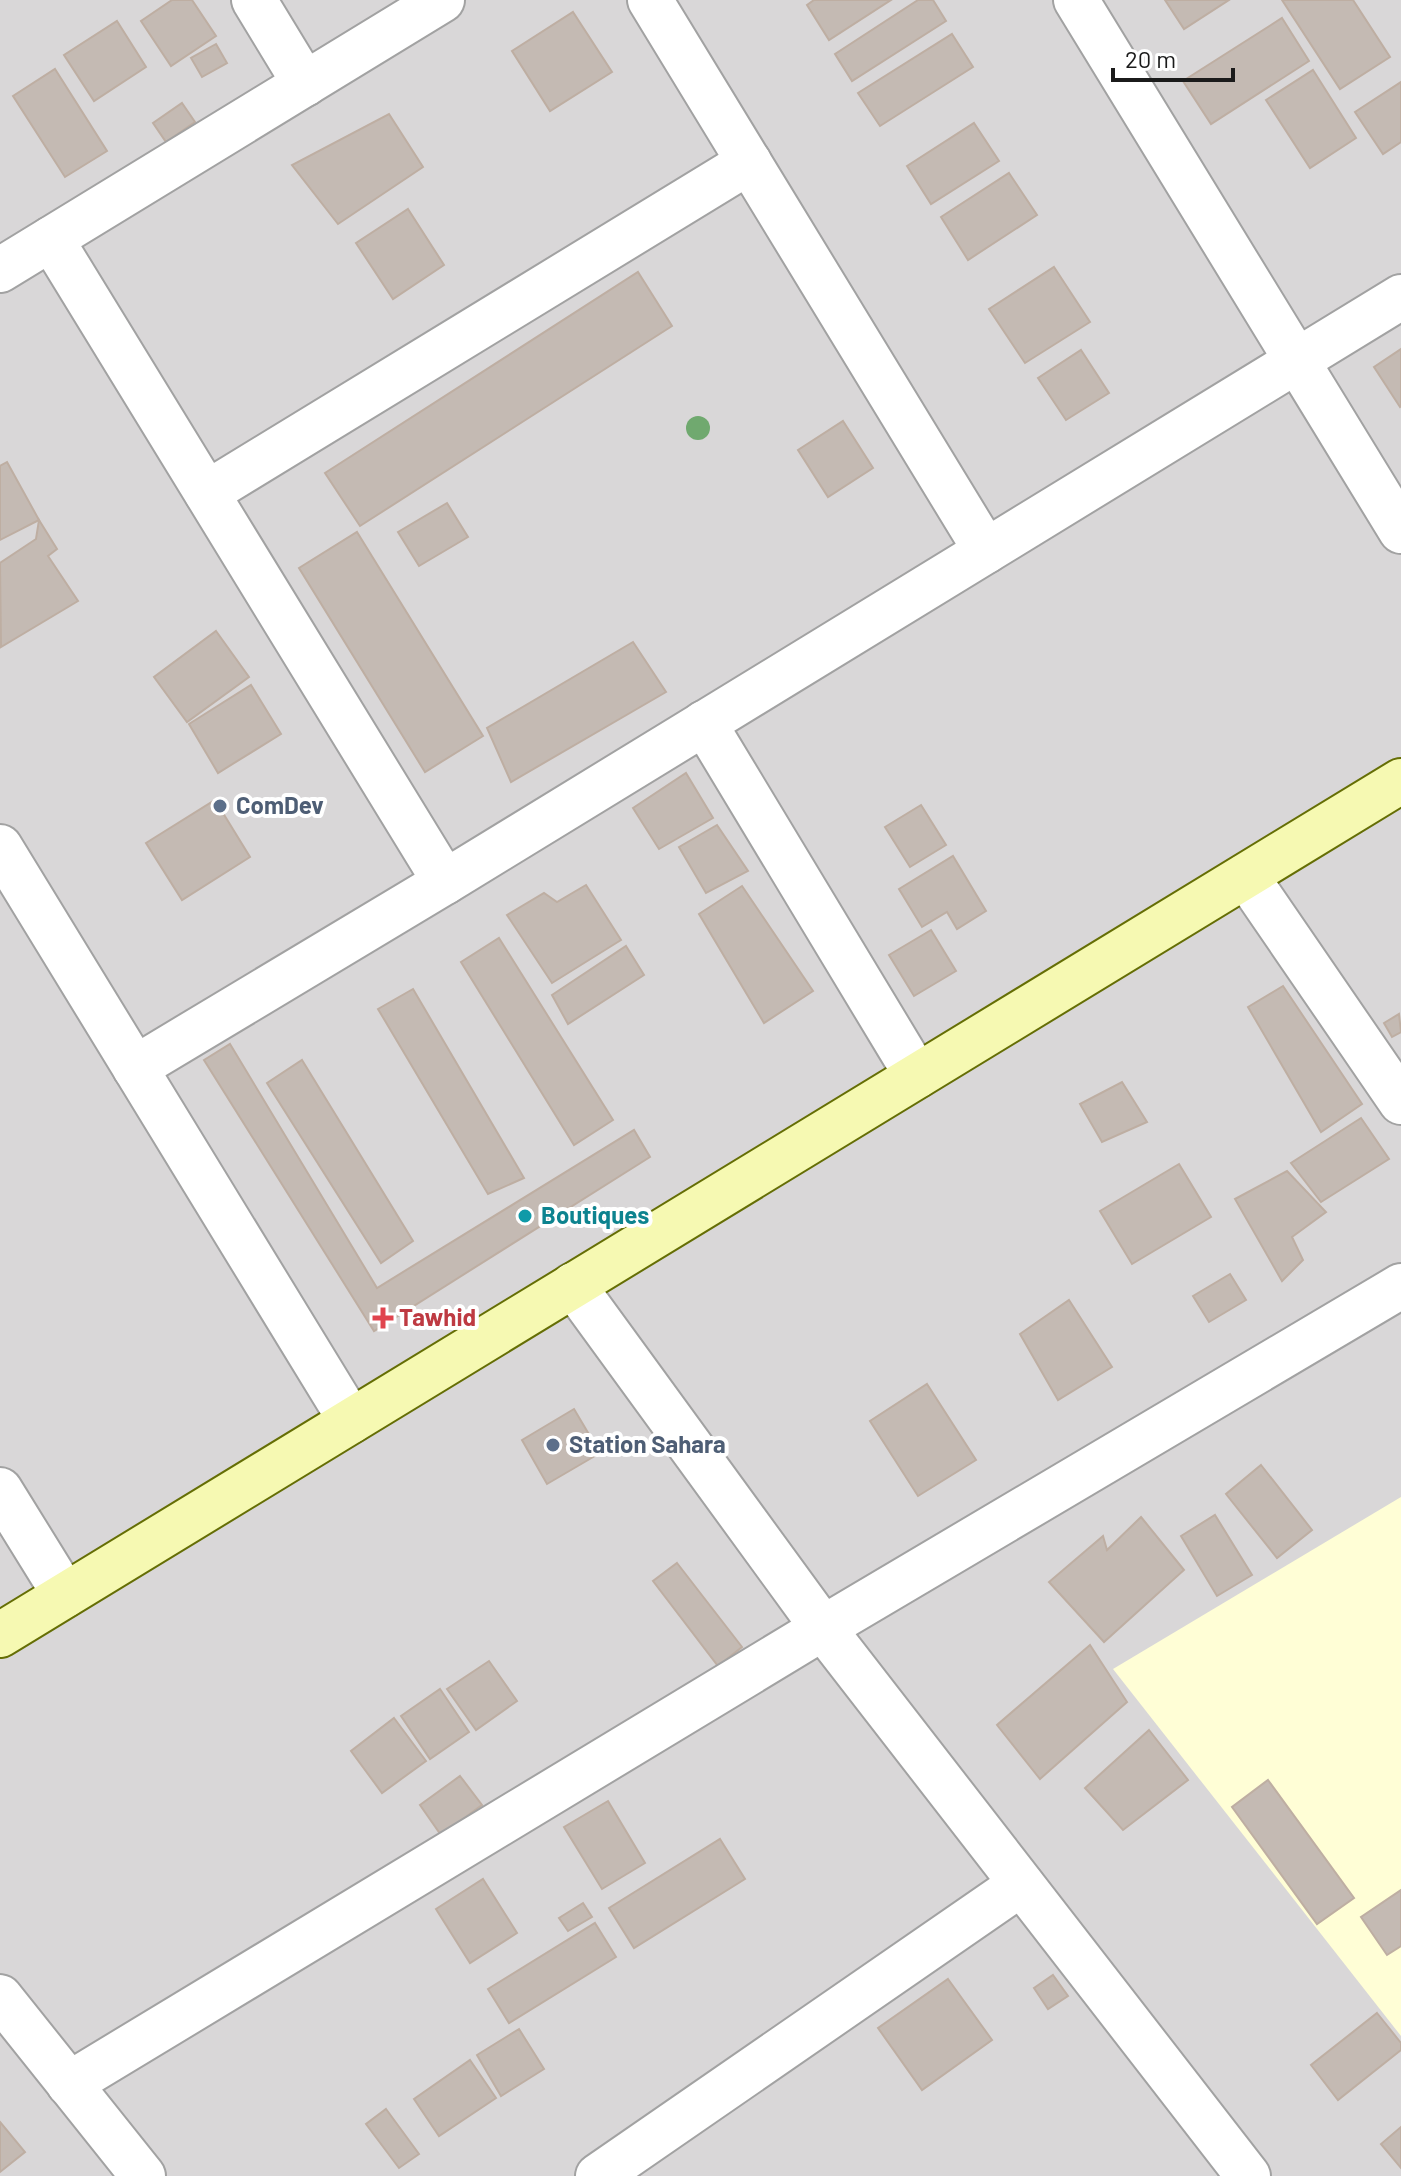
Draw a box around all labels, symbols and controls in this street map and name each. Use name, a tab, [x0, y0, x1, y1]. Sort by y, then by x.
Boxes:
scale bar	[1113, 32, 1233, 82]
text: 20 m	[1125, 44, 1176, 73]
place label: ComDev	[236, 790, 324, 819]
marker: ComDev	[211, 797, 229, 815]
place label: Boutiques	[541, 1200, 649, 1229]
marker: Boutiques	[516, 1207, 534, 1225]
place label: Tawhid	[399, 1302, 476, 1331]
marker: Tawhid	[374, 1309, 392, 1327]
place label: Station Sahara	[569, 1429, 726, 1458]
marker: Station Sahara	[544, 1436, 562, 1454]

